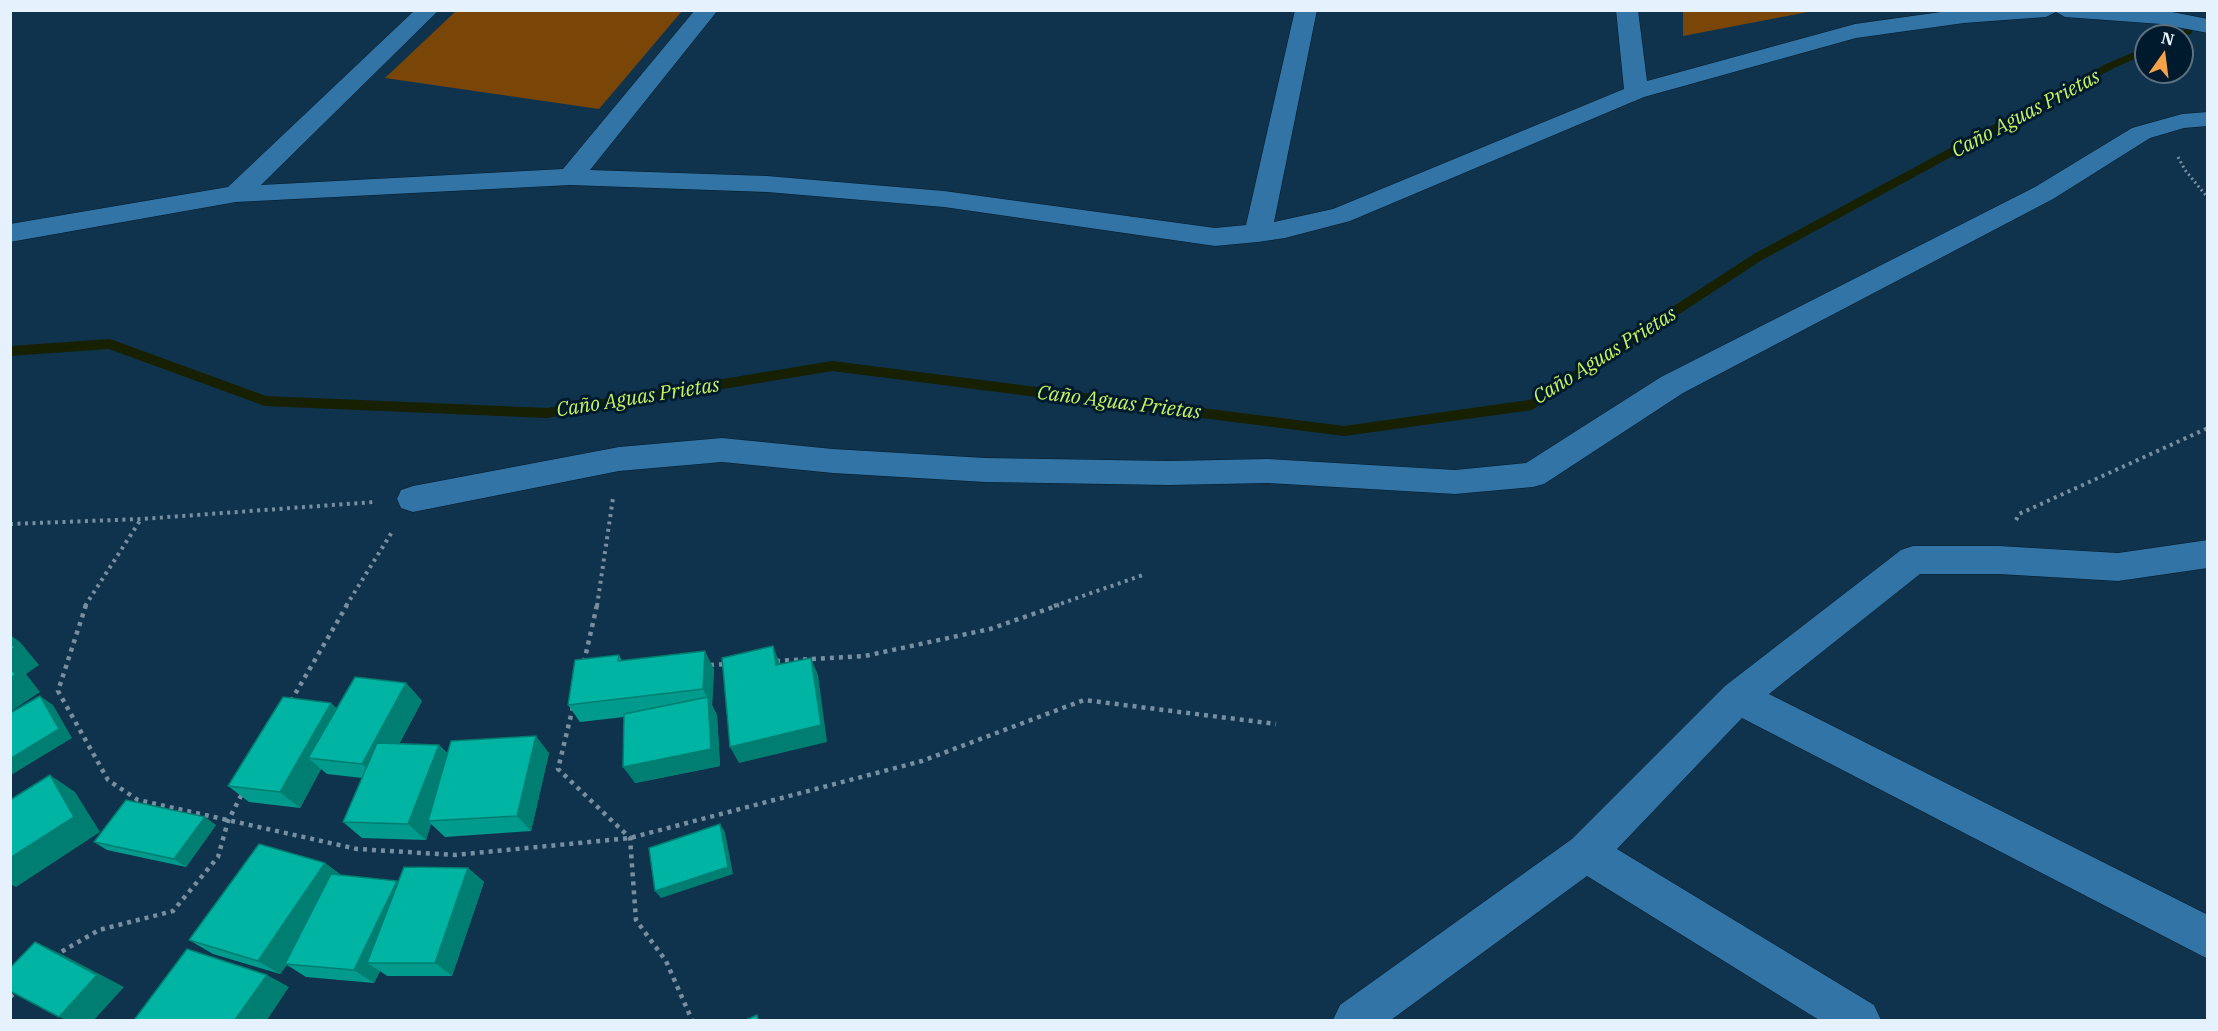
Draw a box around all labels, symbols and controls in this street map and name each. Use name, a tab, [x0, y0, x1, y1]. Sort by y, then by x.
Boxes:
north arrow	[2134, 24, 2194, 84]
text: N	[2159, 27, 2176, 50]
water label: Caño Aguas Prietas	[1948, 65, 2104, 163]
water label: Caño Aguas Prietas	[1529, 302, 1681, 410]
water label: Caño Aguas Prietas	[555, 373, 721, 423]
water label: Caño Aguas Prietas	[1036, 381, 1202, 425]

